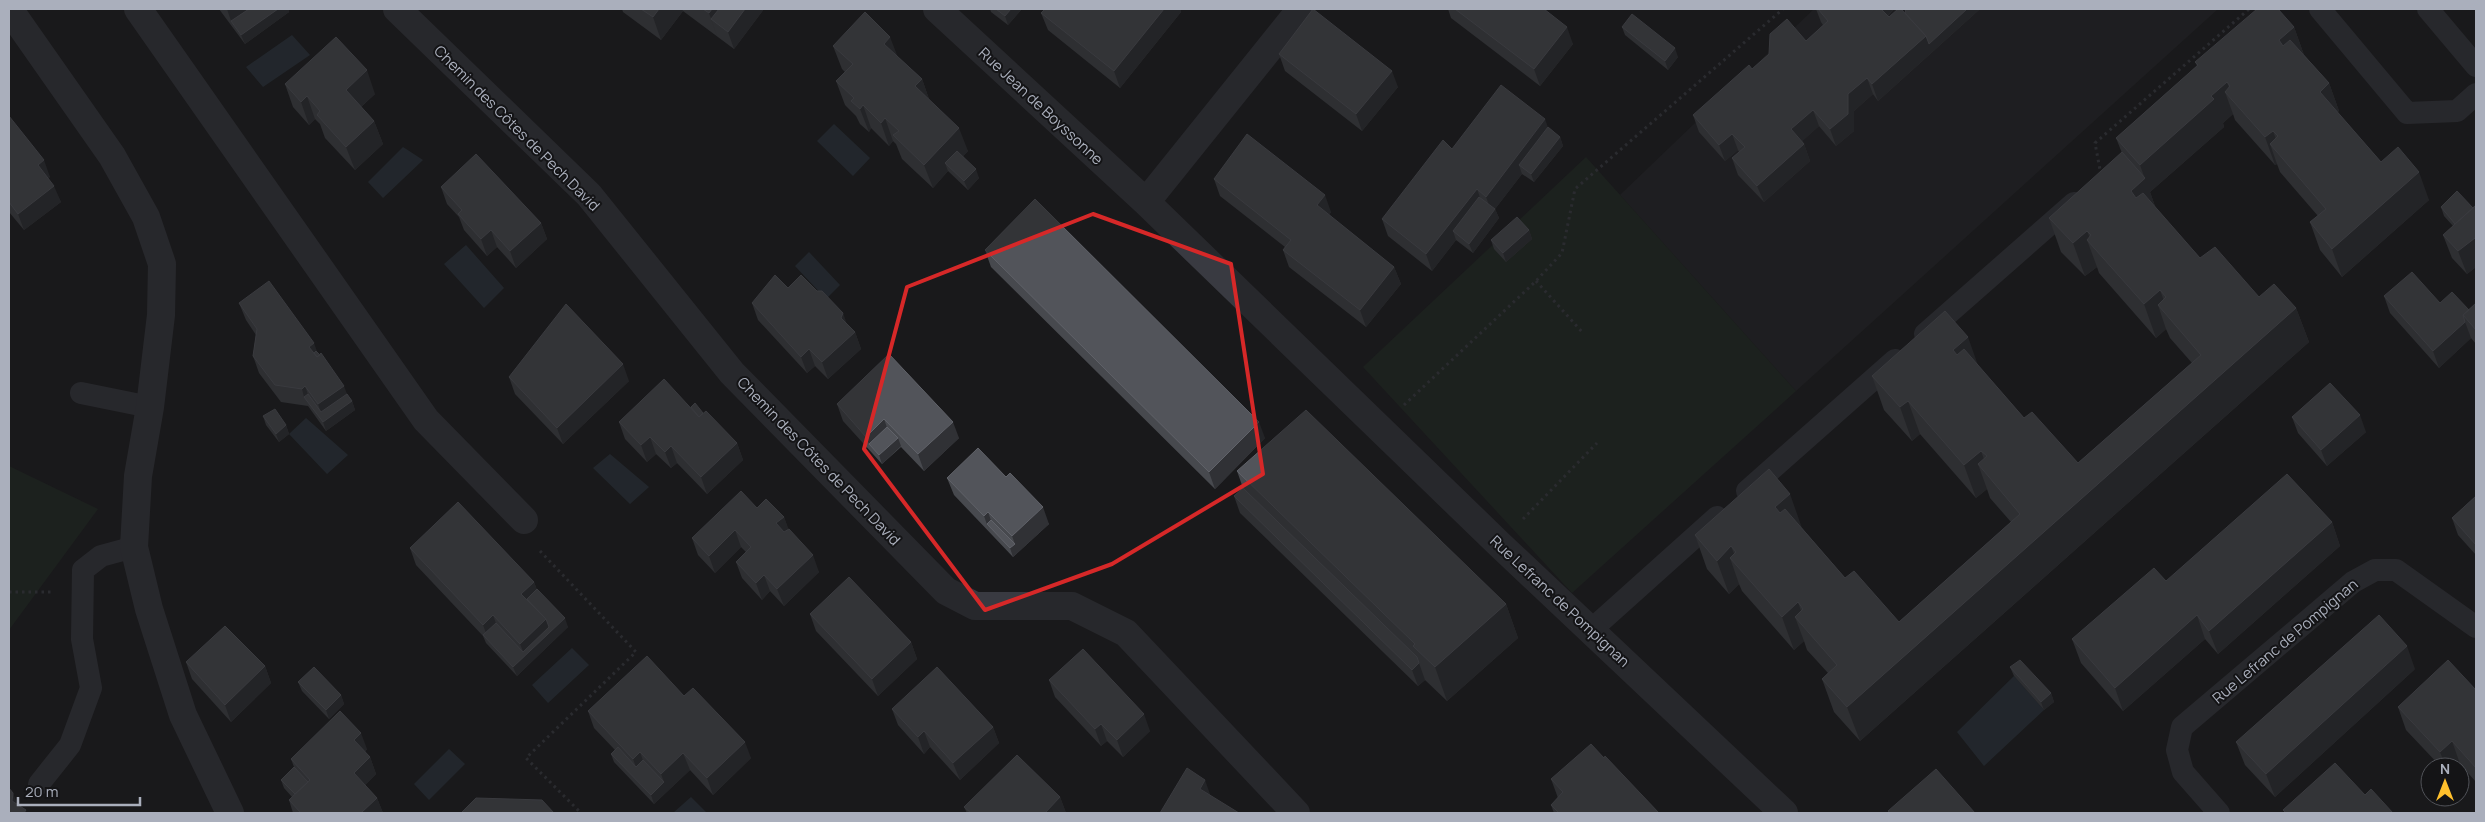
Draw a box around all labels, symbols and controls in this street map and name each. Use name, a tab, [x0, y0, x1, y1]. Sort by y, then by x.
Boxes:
street label: Chemin des Côtes de Pech David	[429, 40, 605, 216]
street label: Rue Jean de Boyssonne	[974, 43, 1108, 170]
street label: Chemin des Côtes de Pech David	[733, 372, 905, 550]
street label: Rue Lefranc de Pompignan	[1485, 531, 1635, 672]
street label: Rue Lefranc de Pompignan	[2208, 574, 2362, 708]
north arrow	[2420, 757, 2470, 807]
text: N	[2440, 759, 2450, 778]
scale bar	[18, 774, 140, 806]
text: 20 m	[25, 781, 58, 802]

